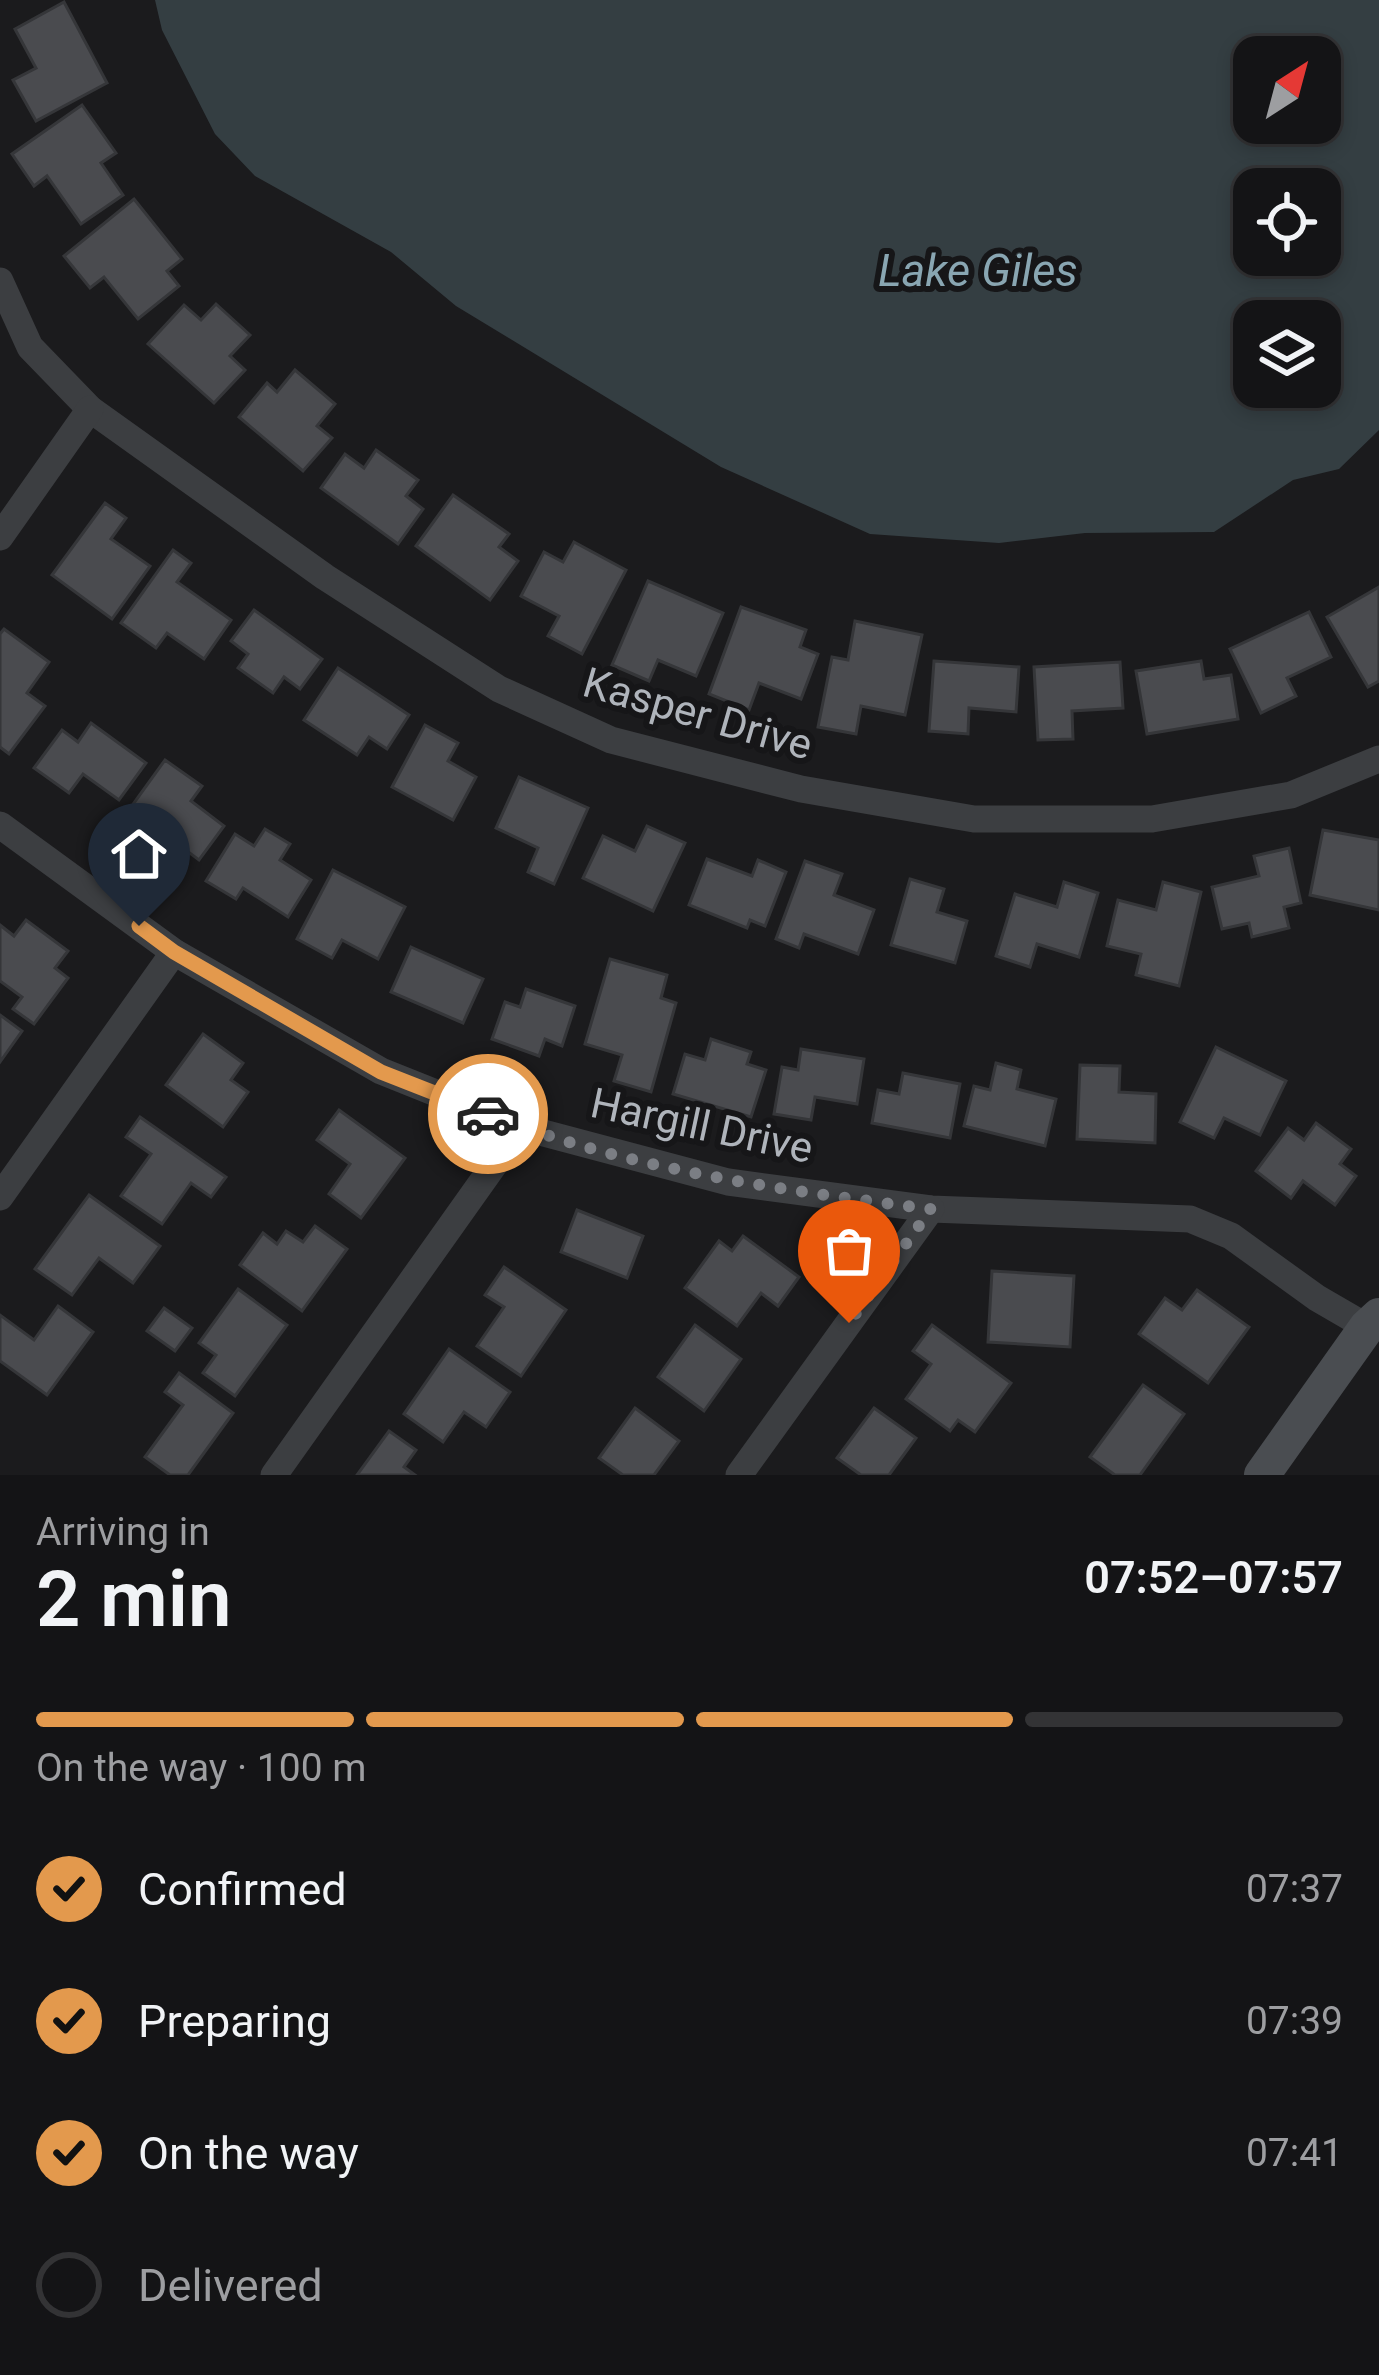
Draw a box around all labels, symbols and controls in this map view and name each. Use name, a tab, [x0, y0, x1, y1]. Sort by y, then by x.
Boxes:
north arrow	[1233, 36, 1341, 144]
map controls	[1233, 36, 1341, 408]
button: locate	[1233, 168, 1341, 276]
water label: Lake Giles	[878, 244, 1078, 297]
button: layers	[1233, 300, 1341, 408]
street label: Kasper Drive	[578, 657, 818, 770]
pin	[88, 803, 190, 926]
icon: home	[106, 821, 172, 887]
courier	[428, 1054, 548, 1174]
street label: Hargill Drive	[586, 1078, 817, 1173]
icon: car	[455, 1081, 521, 1147]
pin	[798, 1200, 900, 1323]
icon: bag	[816, 1218, 882, 1284]
text: Arriving in	[36, 1509, 210, 1555]
text: 07:52–07:57	[1084, 1551, 1343, 1604]
text: 2 min	[36, 1554, 232, 1645]
text: On the way · 100 m	[36, 1745, 367, 1791]
icon: check	[36, 1856, 102, 1922]
text: Confirmed	[138, 1863, 347, 1916]
text: 07:37	[1246, 1866, 1343, 1912]
icon: check	[36, 1988, 102, 2054]
text: Preparing	[138, 1995, 331, 2048]
text: 07:39	[1246, 1998, 1343, 2044]
icon: check	[36, 2120, 102, 2186]
text: On the way	[138, 2127, 359, 2180]
text: 07:41	[1246, 2130, 1343, 2176]
text: Delivered	[138, 2259, 323, 2312]

